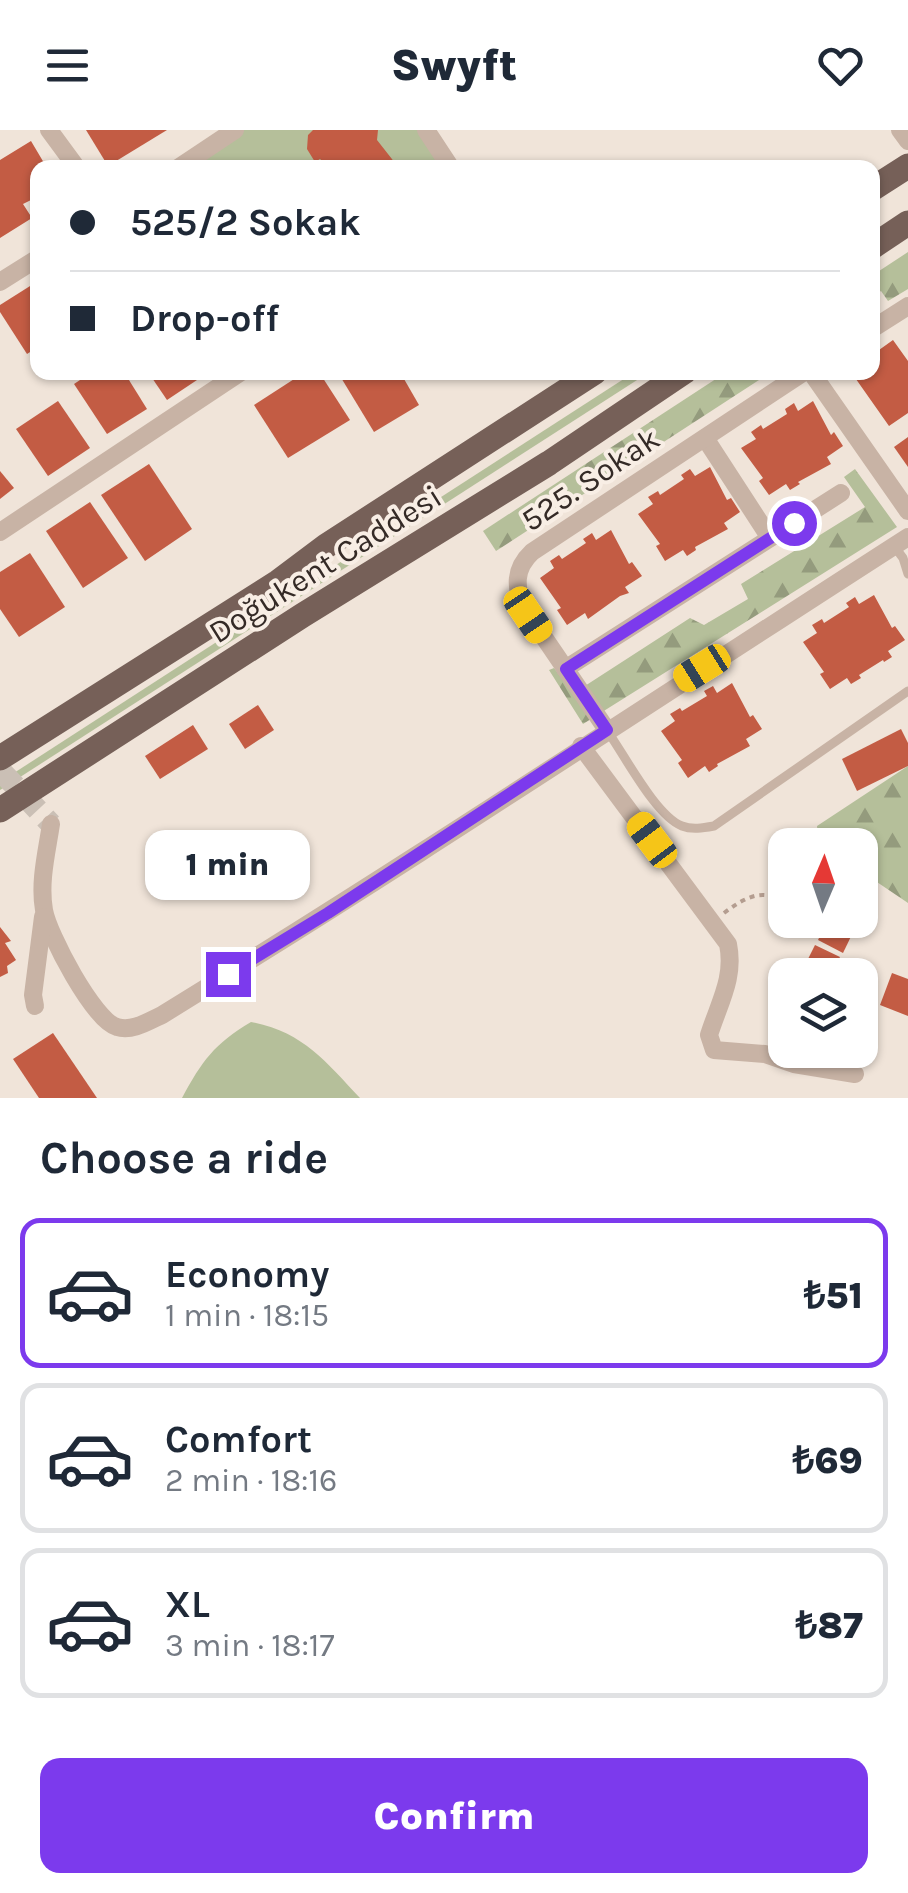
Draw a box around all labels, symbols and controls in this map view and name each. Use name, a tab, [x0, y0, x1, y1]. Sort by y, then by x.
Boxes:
icon: menu	[40, 38, 95, 93]
icon: heart	[813, 38, 868, 93]
text: Swyft	[391, 39, 517, 91]
text: 525/2 Sokak	[130, 200, 361, 245]
text: Drop-off	[130, 296, 279, 341]
street label: 525. Sokak	[514, 420, 666, 539]
street label: Doğukent Caddesi	[202, 478, 448, 651]
route start	[772, 501, 817, 546]
car	[499, 582, 557, 648]
car	[669, 639, 735, 697]
car	[622, 807, 682, 873]
north arrow	[768, 828, 878, 938]
map controls	[768, 828, 878, 1068]
callout: 1 min	[146, 829, 310, 899]
text: 1 min	[186, 846, 269, 883]
route end	[206, 952, 251, 997]
button: layers	[768, 958, 878, 1068]
text: Choose a ride	[40, 1132, 328, 1184]
icon: car	[45, 1248, 135, 1338]
text: Economy	[165, 1252, 329, 1297]
text: ₺51	[804, 1273, 863, 1318]
text: 1 min · 18:15	[165, 1297, 329, 1334]
icon: car	[45, 1413, 135, 1503]
text: Comfort	[165, 1417, 312, 1462]
text: ₺69	[792, 1438, 863, 1483]
text: 2 min · 18:16	[165, 1462, 337, 1499]
icon: car	[45, 1578, 135, 1668]
text: XL	[165, 1582, 210, 1627]
text: ₺87	[795, 1603, 863, 1648]
text: 3 min · 18:17	[165, 1627, 334, 1664]
button: Confirm	[40, 1758, 868, 1873]

